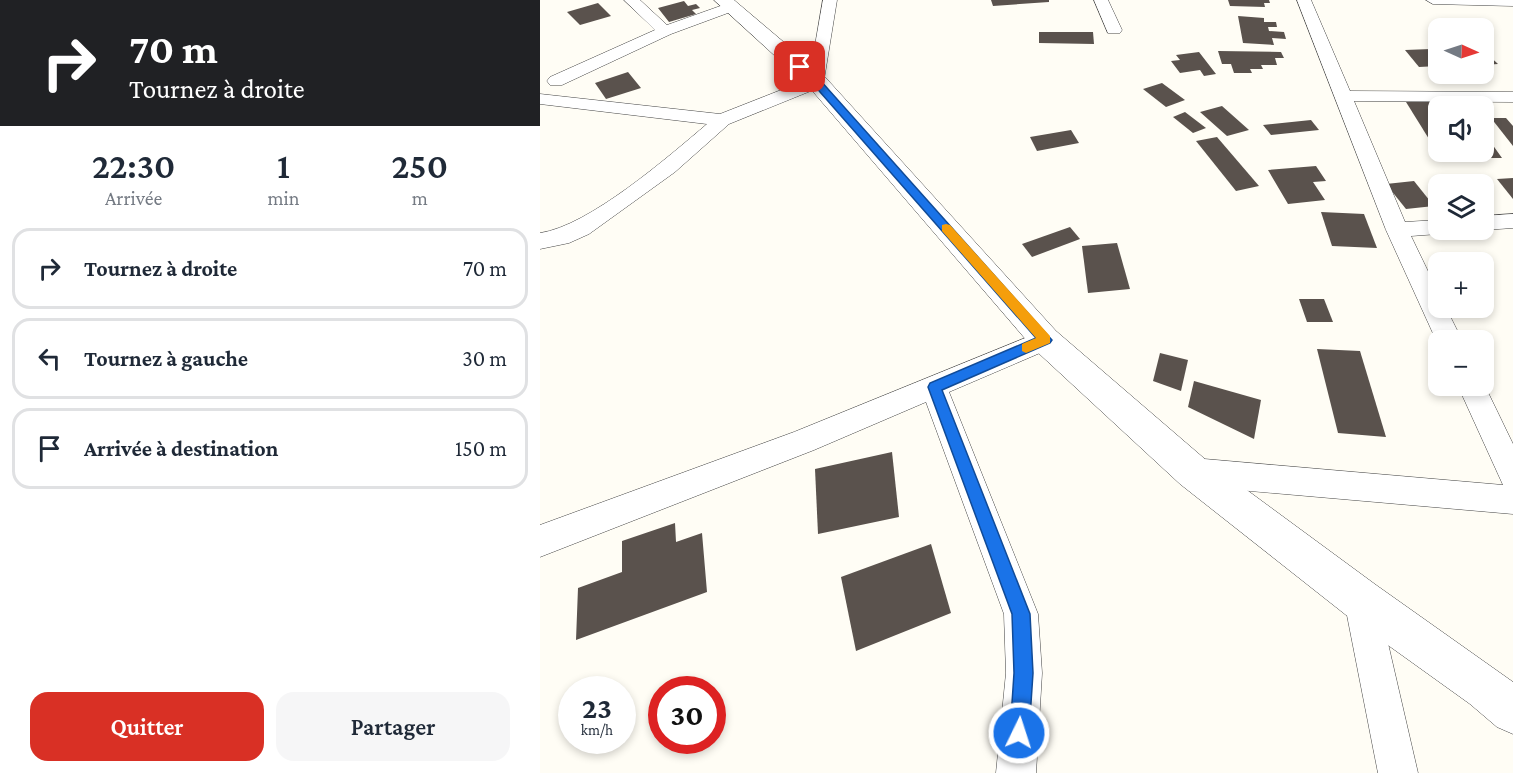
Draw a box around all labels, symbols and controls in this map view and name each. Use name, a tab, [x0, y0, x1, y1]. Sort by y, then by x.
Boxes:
north arrow	[1428, 18, 1494, 84]
map controls	[1428, 18, 1494, 396]
icon: right	[30, 24, 108, 102]
text: 70 m	[129, 25, 218, 72]
pin	[774, 41, 825, 92]
icon: arrive	[783, 50, 816, 83]
text: Tournez à droite	[129, 74, 305, 104]
button: sound	[1428, 96, 1494, 162]
text: 22:30	[92, 146, 175, 186]
text: 1	[277, 146, 290, 186]
text: 250	[391, 146, 448, 186]
button: layers	[1428, 174, 1494, 240]
text: Arrivée	[105, 187, 162, 209]
text: min	[267, 187, 299, 209]
text: m	[412, 187, 428, 209]
icon: right	[33, 252, 66, 285]
button: +	[1428, 252, 1494, 318]
text: Tournez à droite	[84, 256, 237, 281]
text: 70 m	[463, 256, 507, 281]
button: −	[1428, 330, 1494, 396]
icon: left	[33, 342, 66, 375]
text: Tournez à gauche	[84, 346, 248, 371]
text: 30 m	[462, 346, 507, 371]
icon: arrive	[33, 432, 66, 465]
text: Arrivée à destination	[84, 436, 278, 461]
text: 150 m	[455, 436, 507, 461]
speed limit sign: 30	[648, 676, 726, 754]
text: 23	[582, 691, 612, 724]
button: Quitter	[30, 692, 264, 761]
button: Partager	[276, 692, 510, 761]
position arrow	[987, 701, 1051, 765]
text: km/h	[581, 722, 613, 738]

